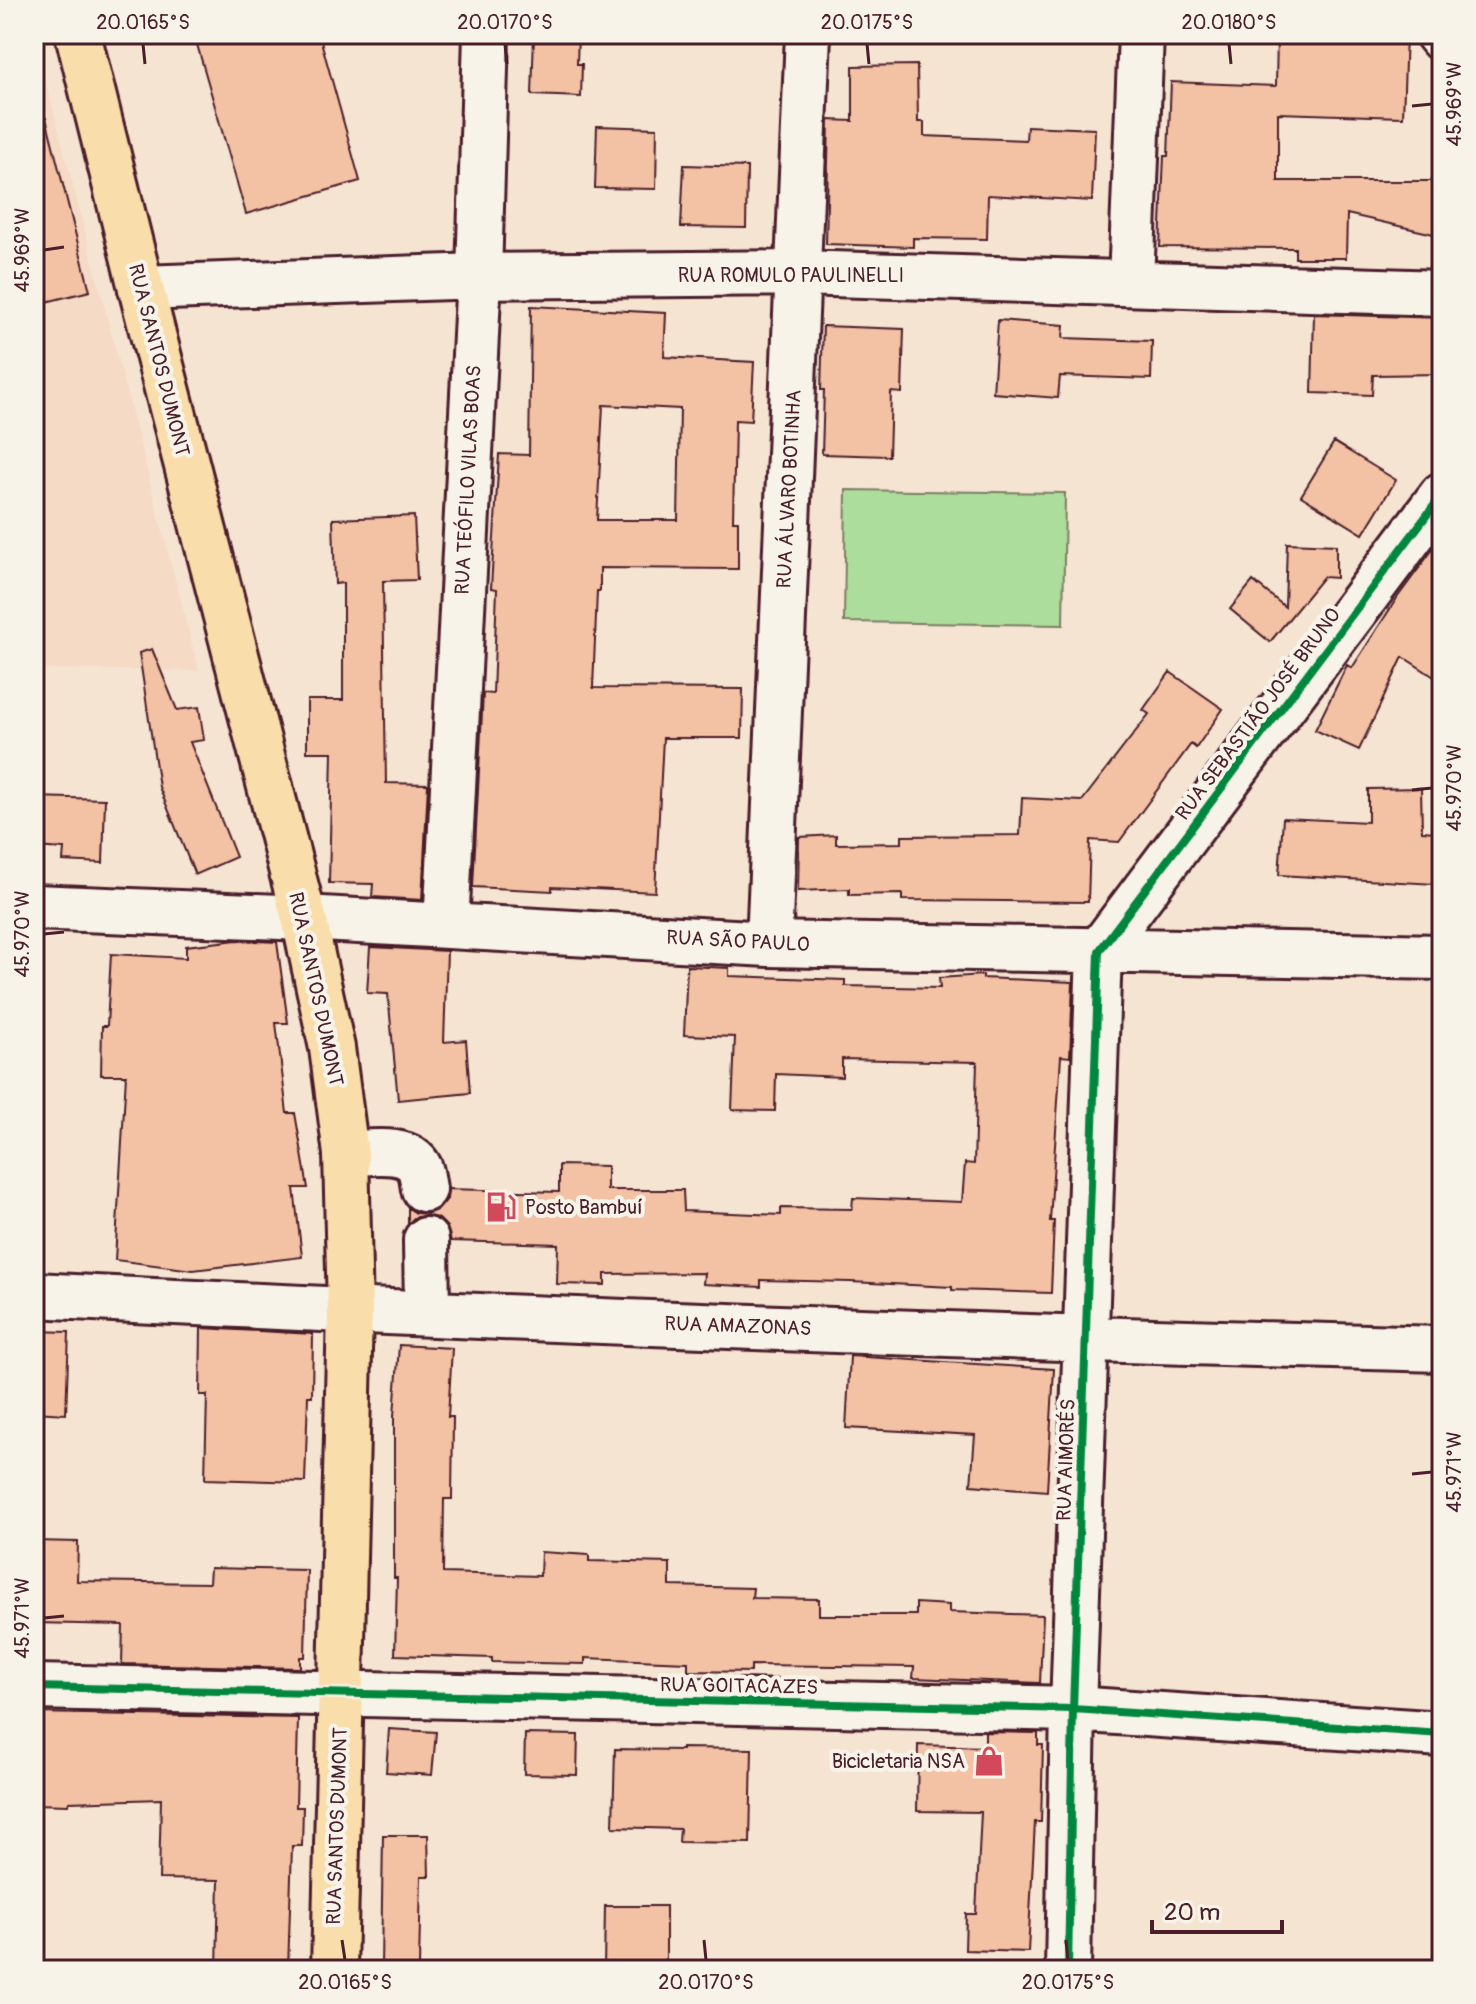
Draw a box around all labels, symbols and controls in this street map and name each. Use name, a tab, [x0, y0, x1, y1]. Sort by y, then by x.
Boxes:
text: 20.0165°S	[96, 10, 190, 35]
text: 20.0170°S	[457, 10, 553, 35]
text: 20.0175°S	[821, 10, 913, 35]
text: 20.0180°S	[1182, 10, 1276, 35]
text: 45.969°W	[1442, 62, 1467, 146]
text: 45.969°W	[10, 208, 35, 292]
street label: RUA SANTOS DUMONT	[123, 261, 195, 459]
street label: RUA ROMULO PAULINELLI	[678, 263, 904, 288]
street label: RUA TEÓFILO VILAS BOAS	[450, 365, 486, 595]
street label: RUA ÁLVARO BOTINHA	[771, 389, 807, 589]
street label: RUA SEBASTIÃO JOSÉ BRUNO	[1170, 603, 1346, 825]
text: 45.970°W	[1442, 744, 1467, 832]
text: 45.970°W	[10, 890, 35, 978]
street label: RUA SANTOS DUMONT	[283, 890, 349, 1088]
street label: RUA SÃO PAULO	[666, 925, 810, 957]
fuel station icon: Posto Bambuí	[484, 1190, 518, 1224]
place label: Posto Bambuí	[525, 1195, 643, 1220]
street label: RUA AMAZONAS	[664, 1311, 812, 1341]
street label: RUA AIMORÉS	[1051, 1398, 1081, 1522]
text: 45.971°W	[1442, 1431, 1467, 1513]
text: 45.971°W	[10, 1577, 35, 1659]
street label: RUA GOITACAZES	[660, 1672, 818, 1700]
street label: RUA SANTOS DUMONT	[321, 1727, 353, 1925]
shop icon: Bicicletaria NSA	[972, 1744, 1006, 1778]
place label: Bicicletaria NSA	[832, 1749, 965, 1774]
scale bar	[1152, 1884, 1282, 1934]
text: 20 m	[1164, 1898, 1220, 1927]
text: 20.0165°S	[298, 1970, 392, 1995]
text: 20.0170°S	[658, 1970, 754, 1995]
text: 20.0175°S	[1022, 1970, 1114, 1995]

